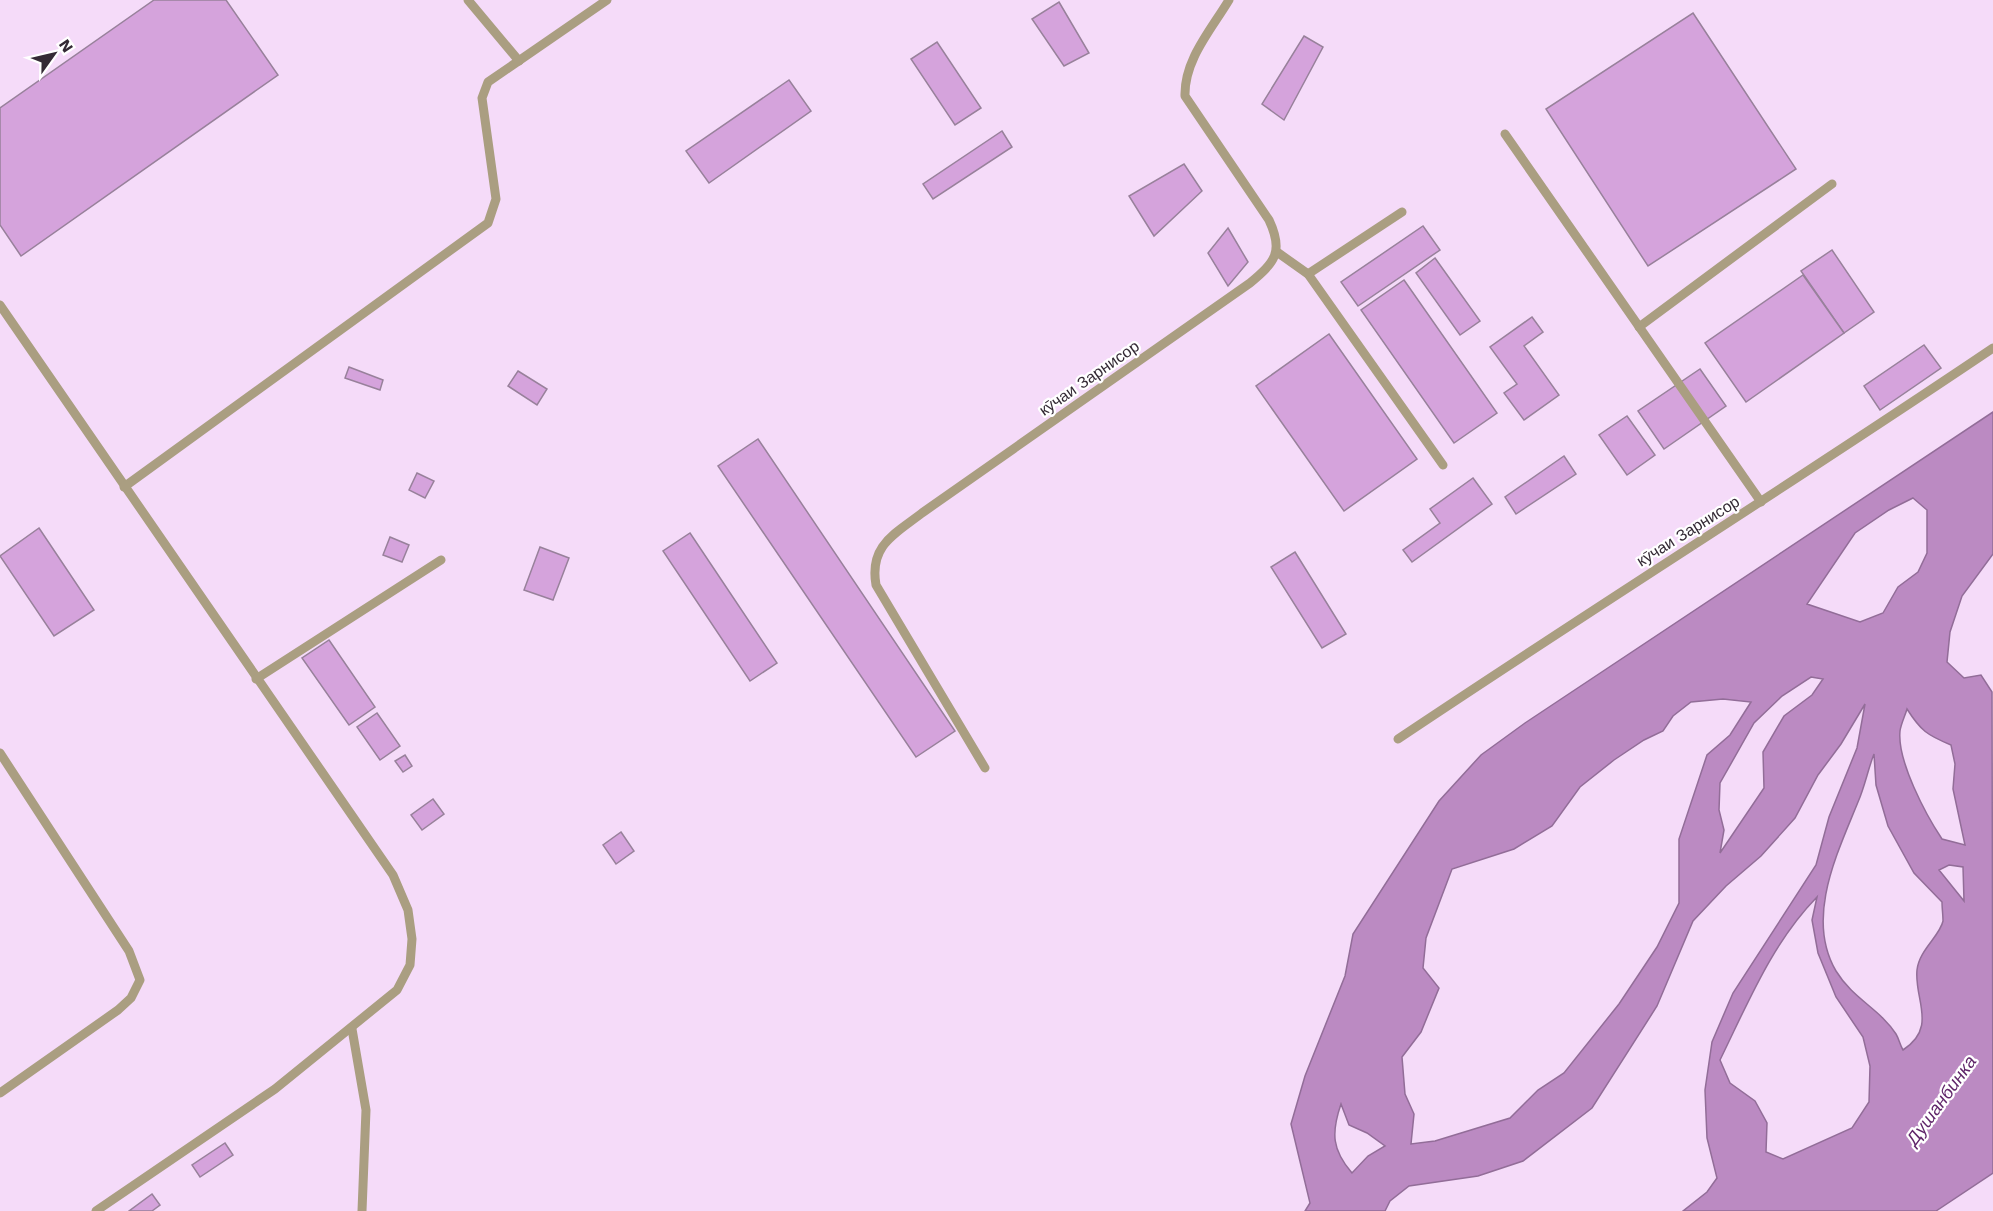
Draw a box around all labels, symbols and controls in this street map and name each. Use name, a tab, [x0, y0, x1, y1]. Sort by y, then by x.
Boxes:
north arrow	[24, 24, 84, 84]
text: N	[55, 36, 77, 56]
street label: кӯчаи Зарнисор	[1035, 336, 1143, 420]
street label: кӯчаи Зарнисор	[1633, 492, 1743, 570]
water label: Душанбинка	[1900, 1051, 1980, 1150]

